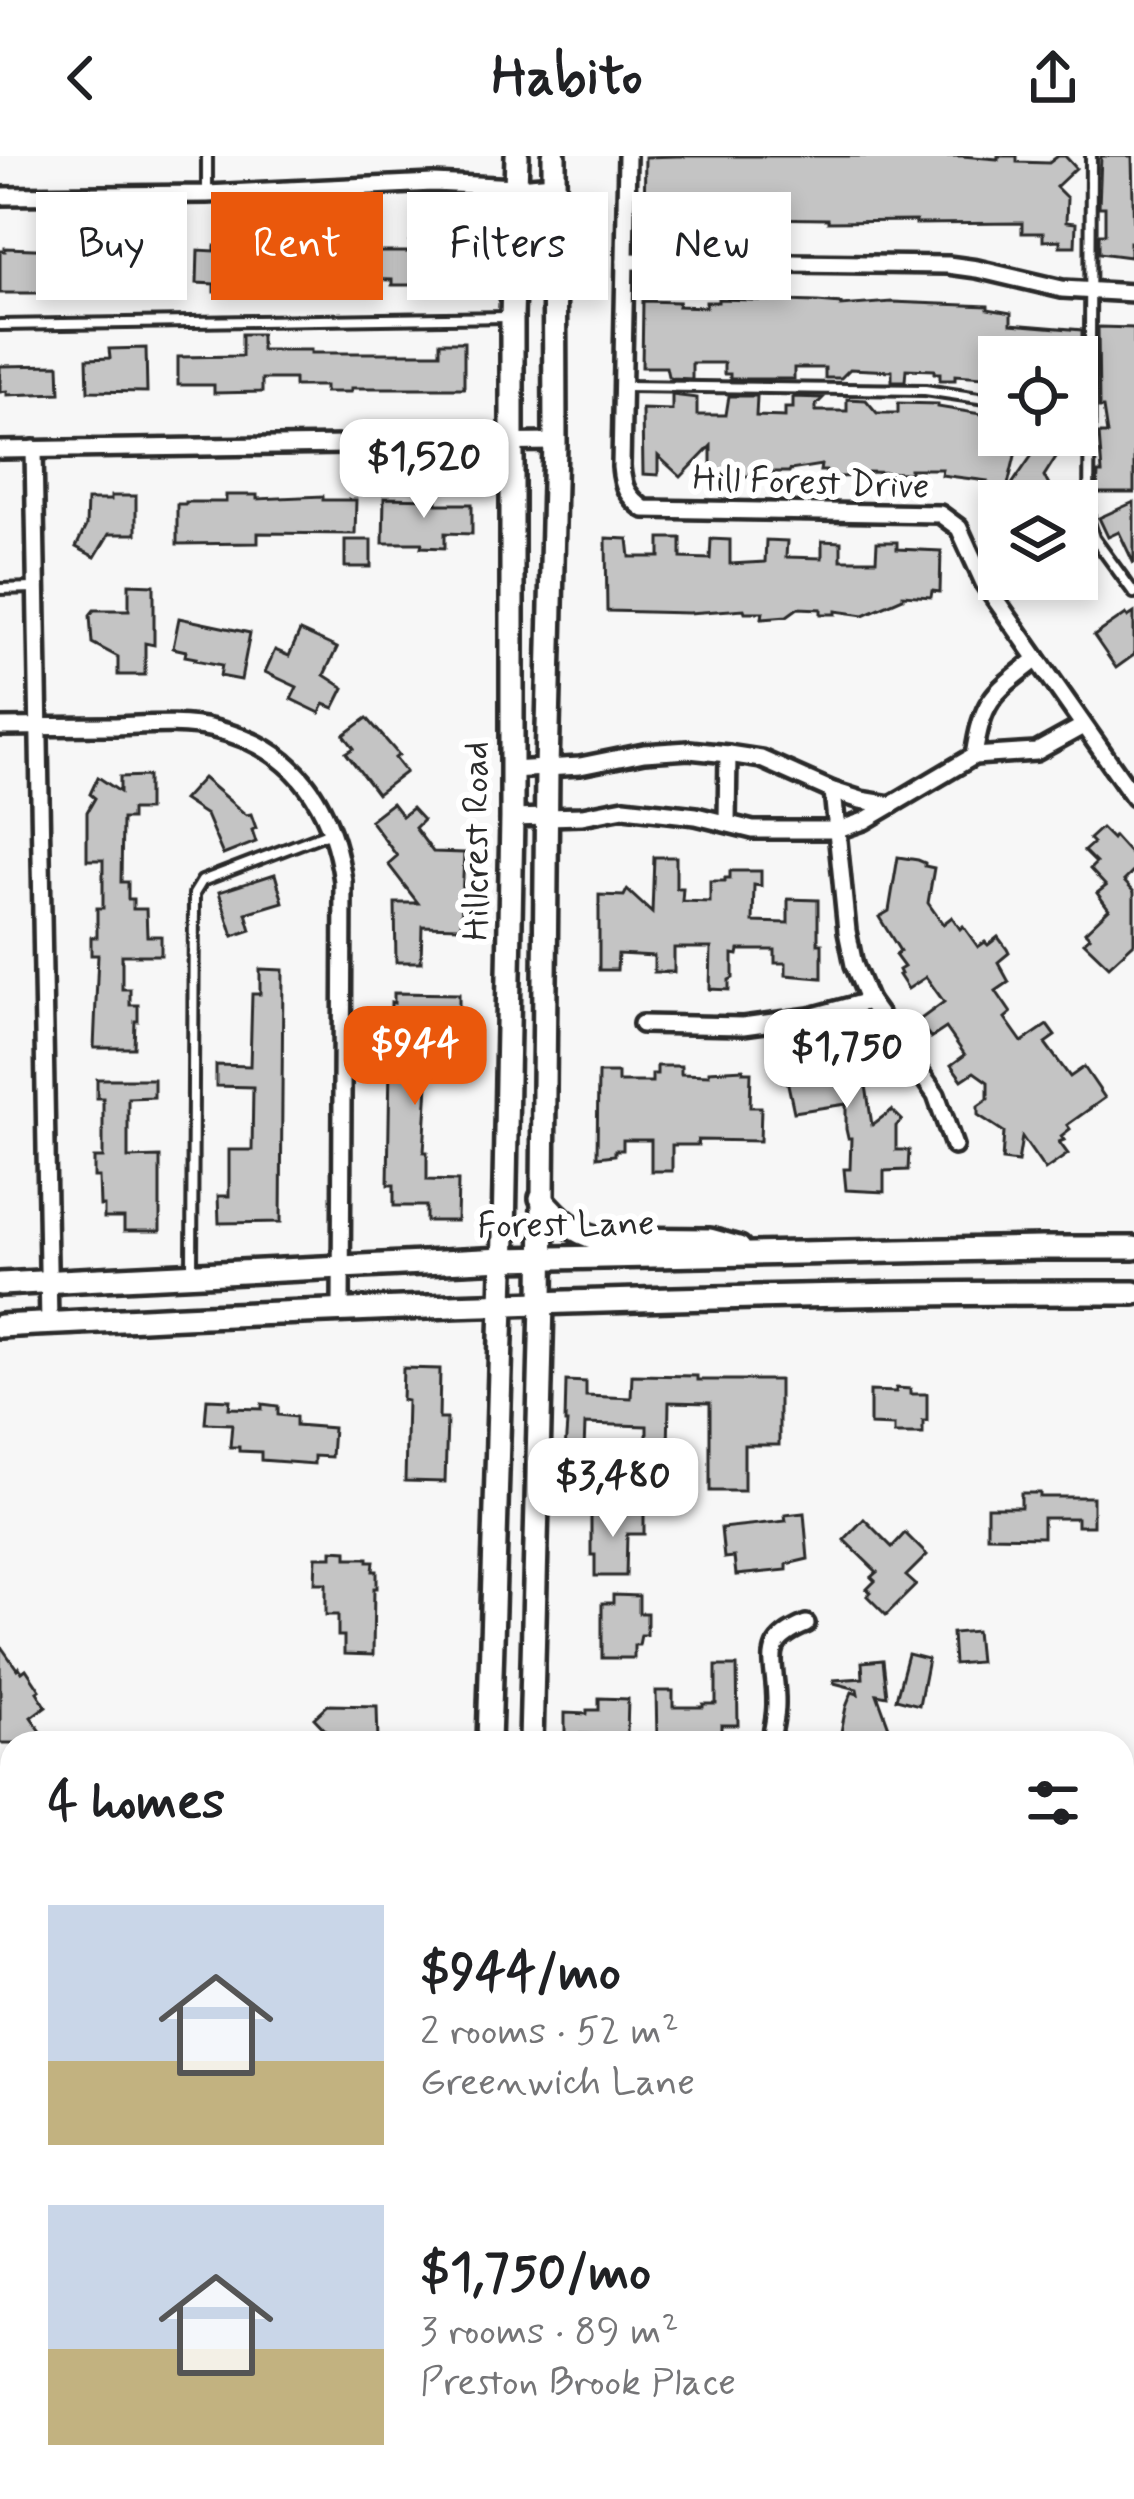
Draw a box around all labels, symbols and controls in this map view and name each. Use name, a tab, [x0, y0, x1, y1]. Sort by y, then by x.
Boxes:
text: Habito	[491, 43, 643, 114]
icon: back	[48, 45, 114, 111]
icon: share	[1020, 45, 1086, 111]
chip: Buy	[36, 192, 187, 300]
chip: Rent	[211, 192, 383, 300]
chip: Filters	[407, 192, 608, 300]
chip: New	[632, 192, 791, 300]
map controls	[978, 336, 1098, 600]
button: locate	[978, 336, 1098, 456]
pin: $1,520	[326, 419, 522, 521]
text: $1,520	[367, 432, 481, 483]
street label: Hill Forest Drive	[692, 456, 930, 512]
button: layers	[978, 480, 1098, 600]
street label: Hillcrest Road	[454, 741, 501, 941]
pin: $944	[344, 1006, 486, 1108]
pin: $1,750	[749, 1009, 945, 1111]
text: $944	[371, 1019, 459, 1070]
text: $1,750	[791, 1022, 903, 1073]
street label: Forest Lane	[477, 1201, 655, 1251]
pin: $3,480	[515, 1438, 711, 1540]
text: $3,480	[555, 1451, 671, 1502]
text: 4 homes	[48, 1770, 225, 1836]
icon: filters	[1020, 1770, 1086, 1836]
text: $944/mo	[420, 1941, 621, 2007]
icon: home	[144, 1953, 288, 2097]
text: 2 rooms · 52 m²	[420, 2007, 679, 2058]
text: Greenwich Lane	[420, 2058, 695, 2109]
text: $1,750/mo	[420, 2241, 651, 2307]
icon: home	[144, 2253, 288, 2397]
text: 3 rooms · 89 m²	[420, 2307, 679, 2358]
text: Preston Brook Place	[420, 2358, 736, 2409]

